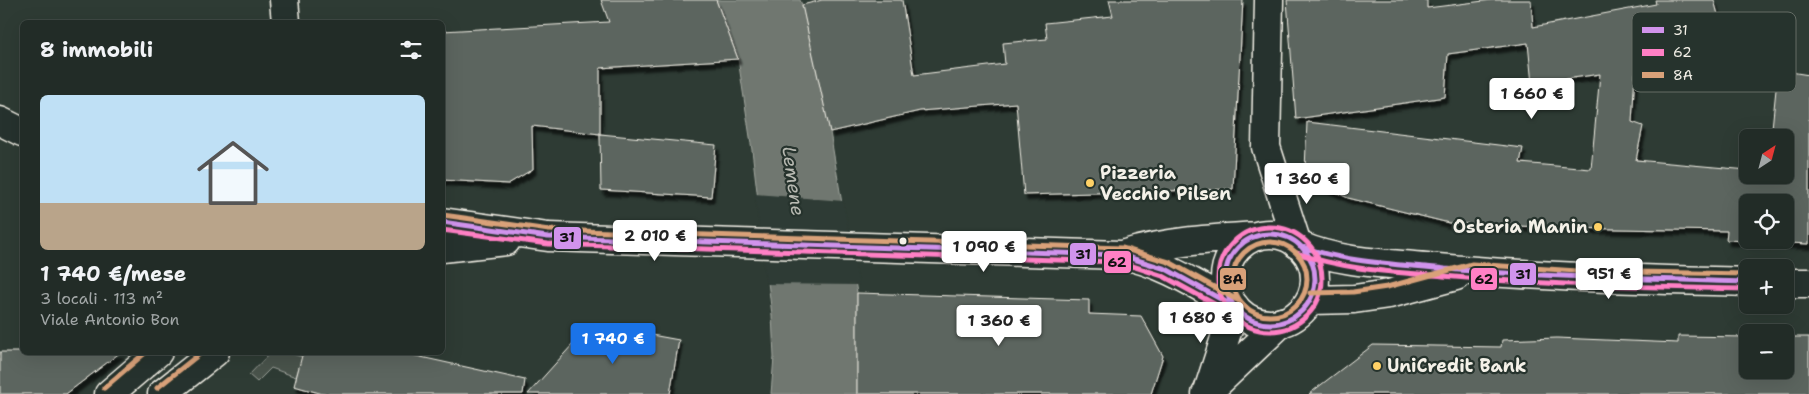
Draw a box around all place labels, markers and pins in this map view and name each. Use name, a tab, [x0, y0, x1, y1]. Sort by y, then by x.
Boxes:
pin: 1 660 €	[1486, 78, 1578, 120]
place label: Pizzeria Vecchio Pilsen	[1100, 161, 1231, 206]
pin: 1 360 €	[1261, 162, 1353, 205]
marker: Pizzeria Vecchio Pilsen	[1084, 177, 1096, 189]
place label: Osteria Manin	[1453, 215, 1588, 239]
pin: 2 010 €	[609, 220, 701, 262]
marker: Osteria Manin	[1592, 221, 1604, 233]
pin: 1 090 €	[938, 230, 1030, 273]
unlabelled marker	[898, 236, 908, 246]
pin: 951 €	[1574, 258, 1644, 300]
pin: 1 680 €	[1155, 302, 1247, 344]
pin: 1 360 €	[953, 304, 1045, 347]
pin: 1 740 €	[567, 322, 659, 365]
place label: UniCredit Bank	[1387, 354, 1527, 378]
marker: UniCredit Bank	[1371, 360, 1383, 372]

